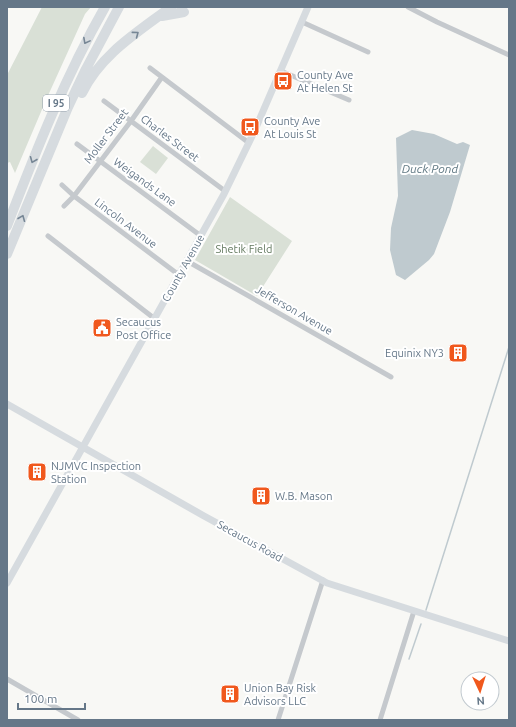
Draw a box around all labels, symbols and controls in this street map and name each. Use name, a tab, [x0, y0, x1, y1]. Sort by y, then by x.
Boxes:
one-way arrow	[132, 31, 139, 38]
one-way arrow	[84, 37, 91, 44]
place label: County Ave At Helen St	[297, 69, 353, 94]
bus stop icon: County Ave At Helen St	[272, 70, 294, 92]
road number: I 95	[43, 95, 69, 111]
street label: Moller Street	[82, 106, 131, 166]
street label: Charles Street	[139, 112, 202, 164]
place label: County Ave At Louis St	[264, 115, 320, 140]
bus stop icon: County Ave At Louis St	[239, 116, 261, 138]
street label: Weigands Lane	[111, 155, 179, 209]
one-way arrow	[30, 156, 38, 163]
water label: Duck Pond	[402, 162, 458, 175]
street label: Lincoln Avenue	[93, 196, 159, 250]
one-way arrow	[17, 215, 25, 222]
street label: County Avenue	[160, 232, 206, 304]
park label: Shetik Field	[215, 243, 273, 255]
street label: Jefferson Avenue	[253, 283, 335, 337]
place label: Secaucus Post Office	[116, 316, 171, 341]
public building icon: Secaucus Post Office	[91, 317, 113, 339]
building icon: Equinix NY3	[447, 342, 469, 364]
place label: Equinix NY3	[385, 347, 444, 359]
place label: NJMVC Inspection Station	[51, 460, 141, 485]
building icon: NJMVC Inspection Station	[26, 461, 48, 483]
building icon: W.B. Mason	[250, 485, 272, 507]
place label: W.B. Mason	[275, 490, 332, 502]
street label: Secaucus Road	[215, 518, 285, 564]
north arrow	[460, 671, 500, 711]
place label: Union Bay Risk Advisors LLC	[244, 682, 316, 707]
building icon: Union Bay Risk Advisors LLC	[219, 683, 241, 705]
scale bar	[18, 685, 85, 711]
text: 100 m	[24, 692, 57, 705]
text: N	[476, 695, 485, 707]

